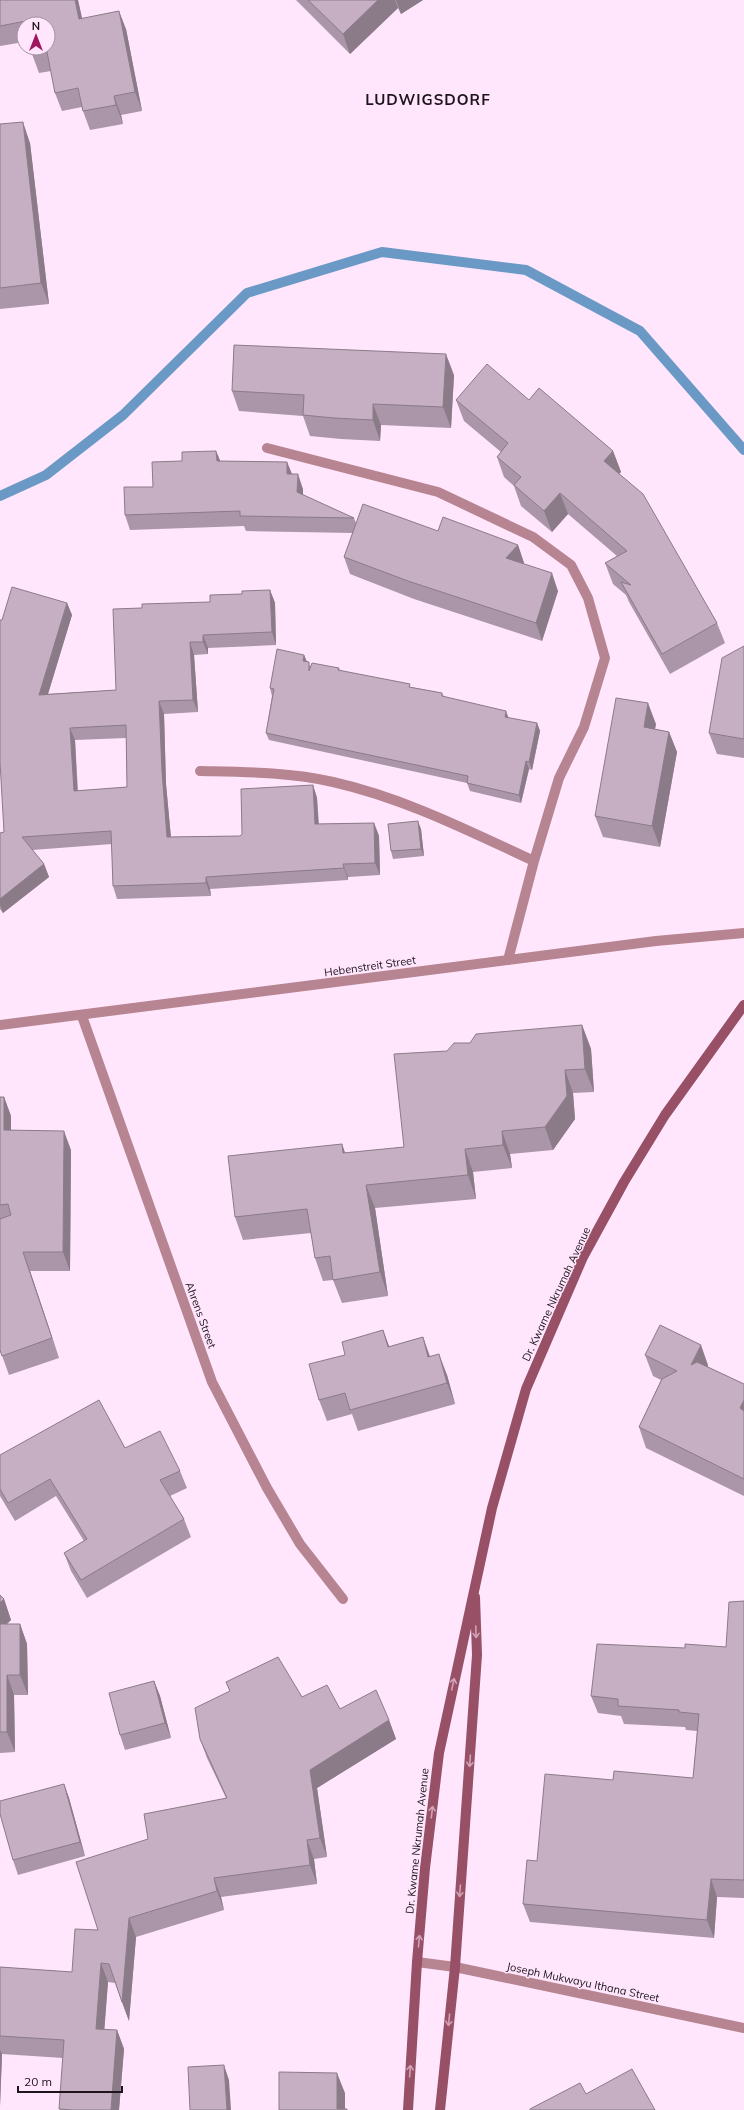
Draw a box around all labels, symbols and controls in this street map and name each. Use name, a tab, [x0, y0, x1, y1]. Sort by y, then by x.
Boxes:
north arrow	[16, 16, 56, 56]
text: N	[32, 19, 40, 33]
district label: LUDWIGSDORF	[365, 90, 491, 109]
street label: Hebenstreit Street	[323, 953, 417, 979]
street label: Dr. Kwame Nkrumah Avenue	[519, 1225, 593, 1363]
street label: Ahrens Street	[183, 1280, 220, 1350]
one-way arrow	[473, 1625, 480, 1638]
one-way arrow	[450, 1678, 458, 1691]
one-way arrow	[466, 1754, 473, 1767]
street label: Dr. Kwame Nkrumah Avenue	[402, 1767, 432, 1915]
one-way arrow	[428, 1806, 436, 1819]
one-way arrow	[457, 1884, 464, 1897]
one-way arrow	[415, 1935, 422, 1948]
street label: Joseph Mukwayu Ithana Street	[505, 1959, 661, 2005]
one-way arrow	[445, 2013, 453, 2026]
one-way arrow	[407, 2065, 414, 2078]
scale bar	[18, 2068, 122, 2094]
text: 20 m	[24, 2074, 52, 2089]

